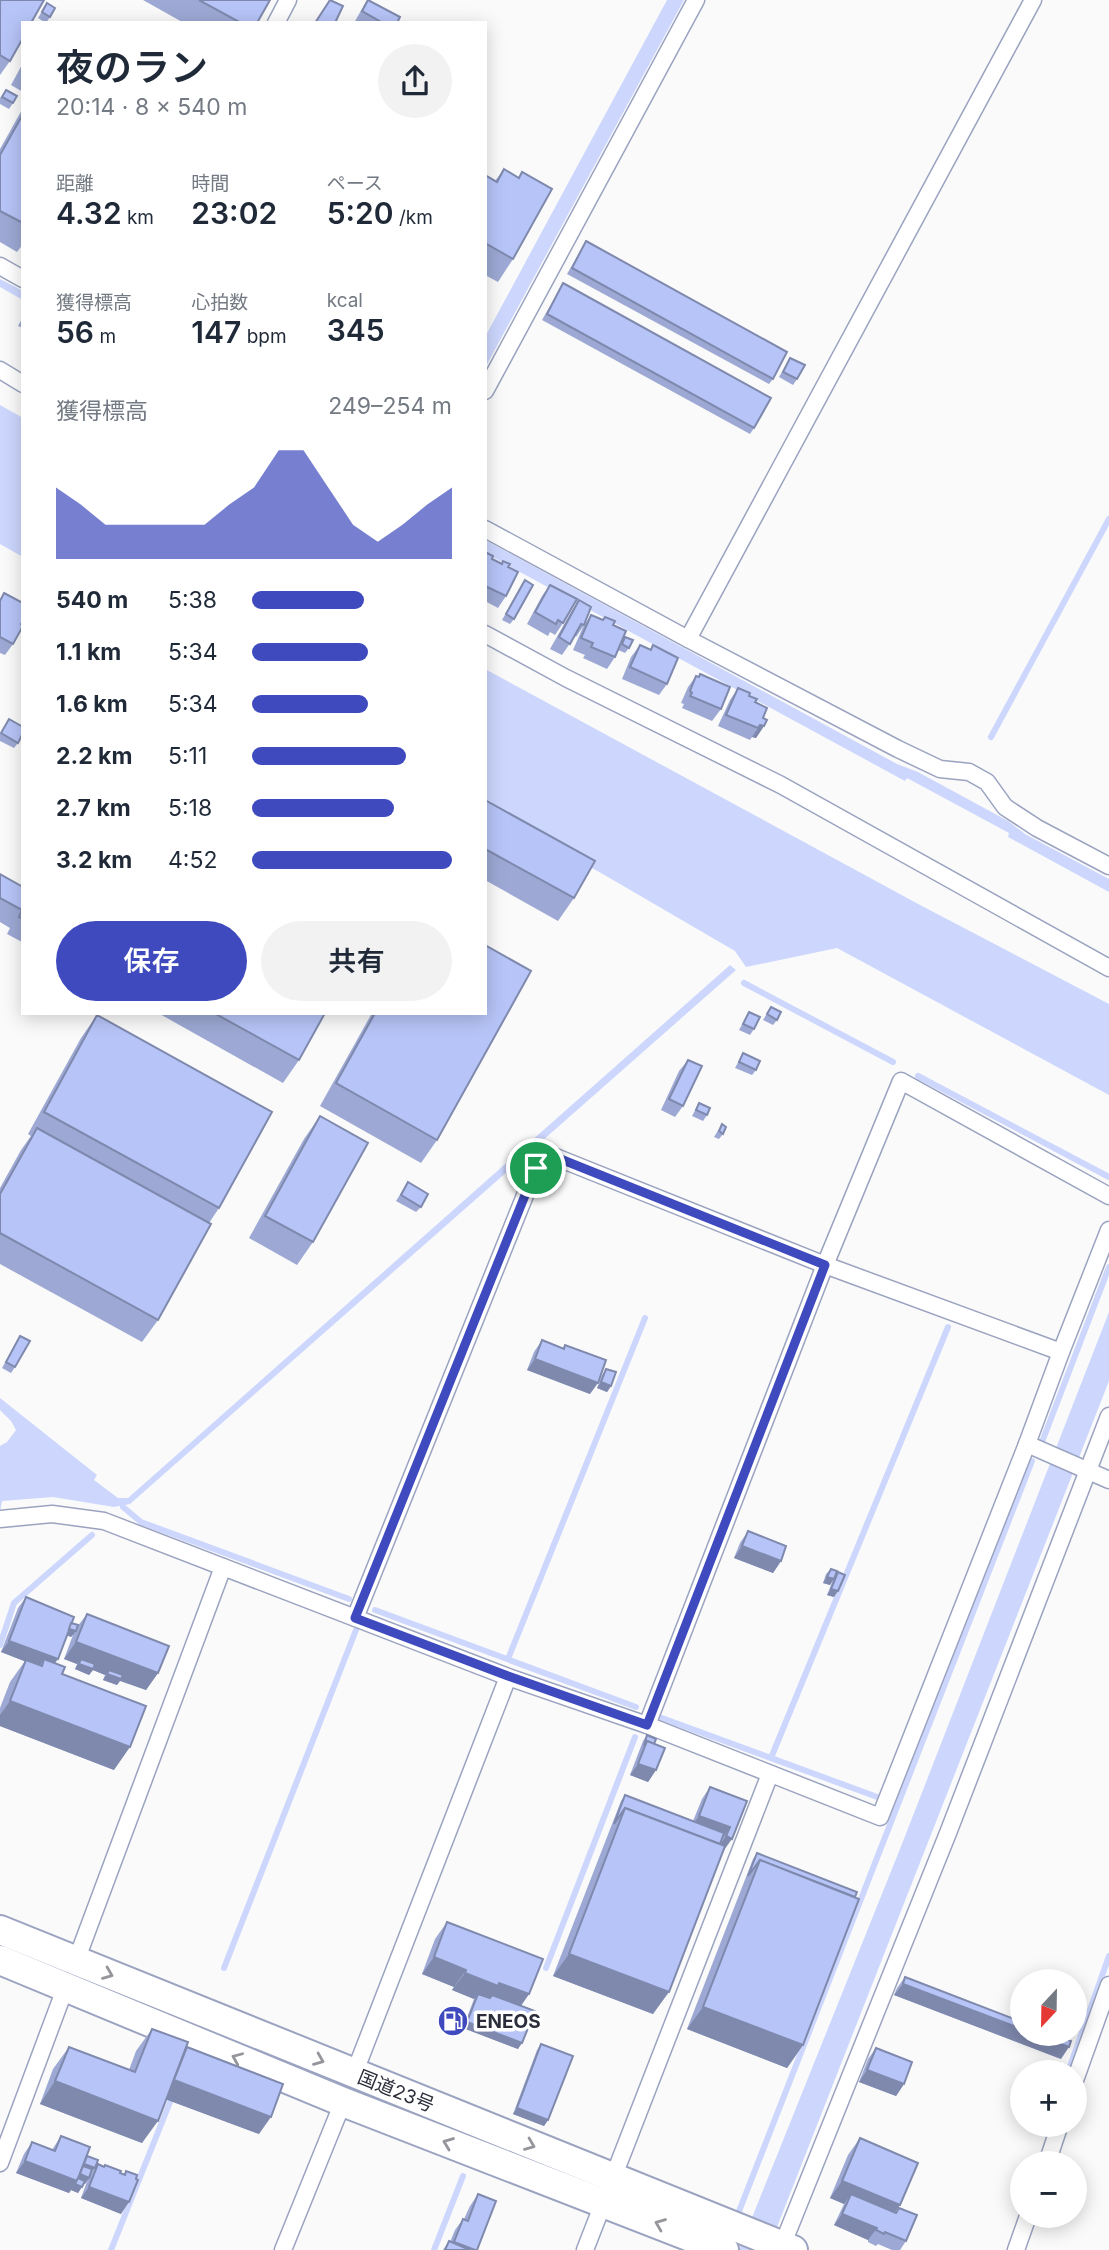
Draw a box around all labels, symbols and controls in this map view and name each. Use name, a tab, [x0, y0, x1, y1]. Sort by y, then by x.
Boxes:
text: 夜のラン	[56, 44, 208, 90]
button: share	[378, 44, 452, 118]
text: 20:14 · 8 × 540 m	[56, 93, 247, 121]
text: 距離	[56, 172, 94, 195]
text: 時間	[191, 172, 229, 195]
text: ペース	[327, 172, 383, 195]
text: 4.32	[56, 195, 122, 231]
text: 23:02	[191, 195, 277, 231]
text: 5:20	[327, 195, 394, 231]
text: km	[122, 206, 154, 229]
text: /km	[394, 206, 433, 229]
text: kcal	[327, 289, 363, 312]
text: 獲得標高	[56, 291, 132, 314]
text: 心拍数	[191, 291, 248, 314]
text: 345	[327, 312, 385, 348]
text: 56	[56, 314, 94, 350]
text: 147	[191, 314, 241, 350]
text: m	[94, 325, 116, 348]
text: bpm	[241, 325, 287, 348]
text: 249–254 m	[328, 392, 452, 420]
text: 獲得標高	[56, 397, 148, 425]
text: 540 m	[56, 586, 128, 614]
text: 5:38	[168, 586, 217, 614]
text: 1.1 km	[56, 638, 121, 666]
text: 5:34	[168, 638, 218, 666]
text: 1.6 km	[56, 690, 128, 718]
text: 5:34	[168, 690, 218, 718]
text: 2.2 km	[56, 742, 132, 770]
text: 5:11	[168, 742, 207, 770]
text: 2.7 km	[56, 794, 131, 822]
text: 5:18	[168, 794, 212, 822]
text: 3.2 km	[56, 846, 132, 874]
text: 4:52	[168, 846, 218, 874]
button: 保存	[56, 921, 247, 1001]
button: 共有	[261, 921, 452, 1001]
pin	[506, 1138, 566, 1198]
icon: arrive	[517, 1149, 555, 1187]
one-way arrow	[102, 1966, 114, 1980]
north arrow	[1010, 1969, 1087, 2046]
map controls	[1010, 1969, 1087, 2228]
fuel station icon: ENEOS	[436, 2004, 470, 2038]
place label: ENEOS	[476, 2010, 541, 2033]
one-way arrow	[313, 2051, 325, 2065]
one-way arrow	[232, 2052, 244, 2066]
button: +	[1010, 2060, 1087, 2137]
street label: 国道23号	[354, 2065, 438, 2117]
one-way arrow	[443, 2137, 455, 2151]
one-way arrow	[524, 2137, 536, 2151]
button: −	[1010, 2151, 1087, 2228]
one-way arrow	[654, 2219, 666, 2233]

